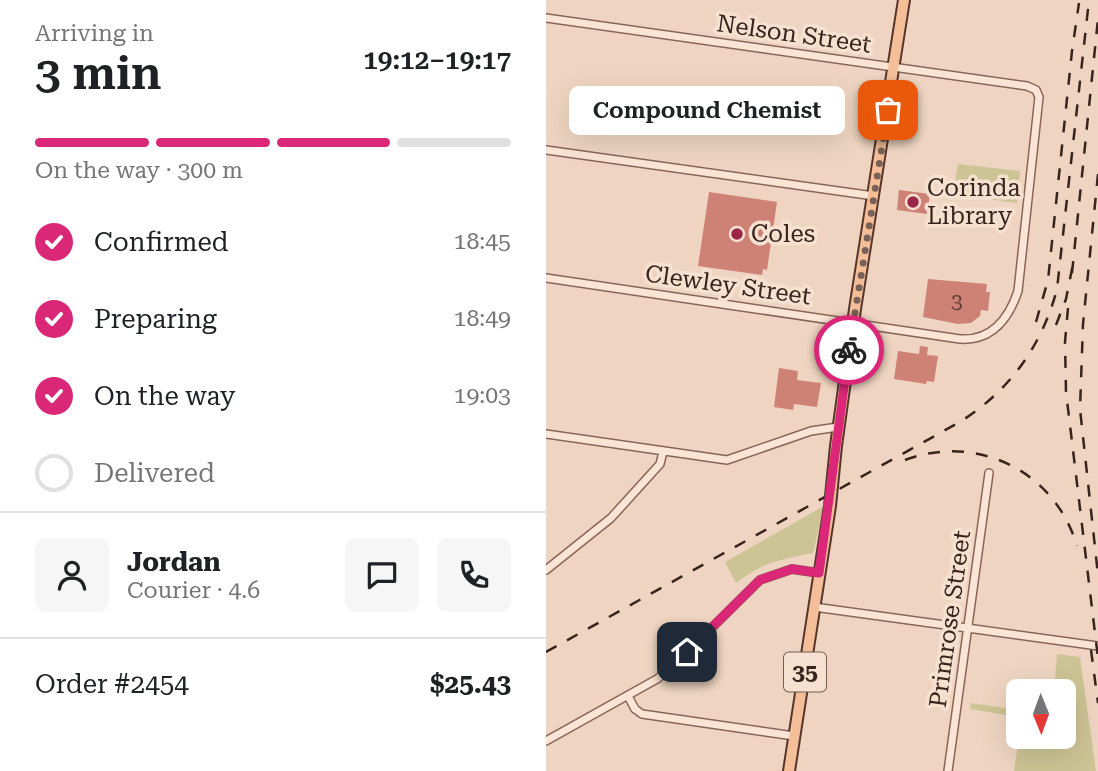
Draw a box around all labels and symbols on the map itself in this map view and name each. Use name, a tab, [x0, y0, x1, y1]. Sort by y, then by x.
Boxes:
street label: Nelson Street	[715, 9, 873, 59]
pin	[858, 80, 918, 140]
callout: Compound Chemist	[569, 86, 846, 134]
place label: Corinda Library	[927, 174, 1020, 230]
marker: Corinda Library	[905, 194, 921, 210]
place label: Coles	[751, 220, 815, 248]
marker: Coles	[729, 226, 745, 242]
street label: Clewley Street	[643, 260, 813, 310]
house number: 3	[951, 289, 963, 313]
courier	[814, 315, 884, 385]
street label: Primrose Street	[924, 529, 976, 709]
pin	[657, 622, 717, 682]
road number: 35	[784, 652, 826, 692]
north arrow	[1006, 679, 1076, 749]

